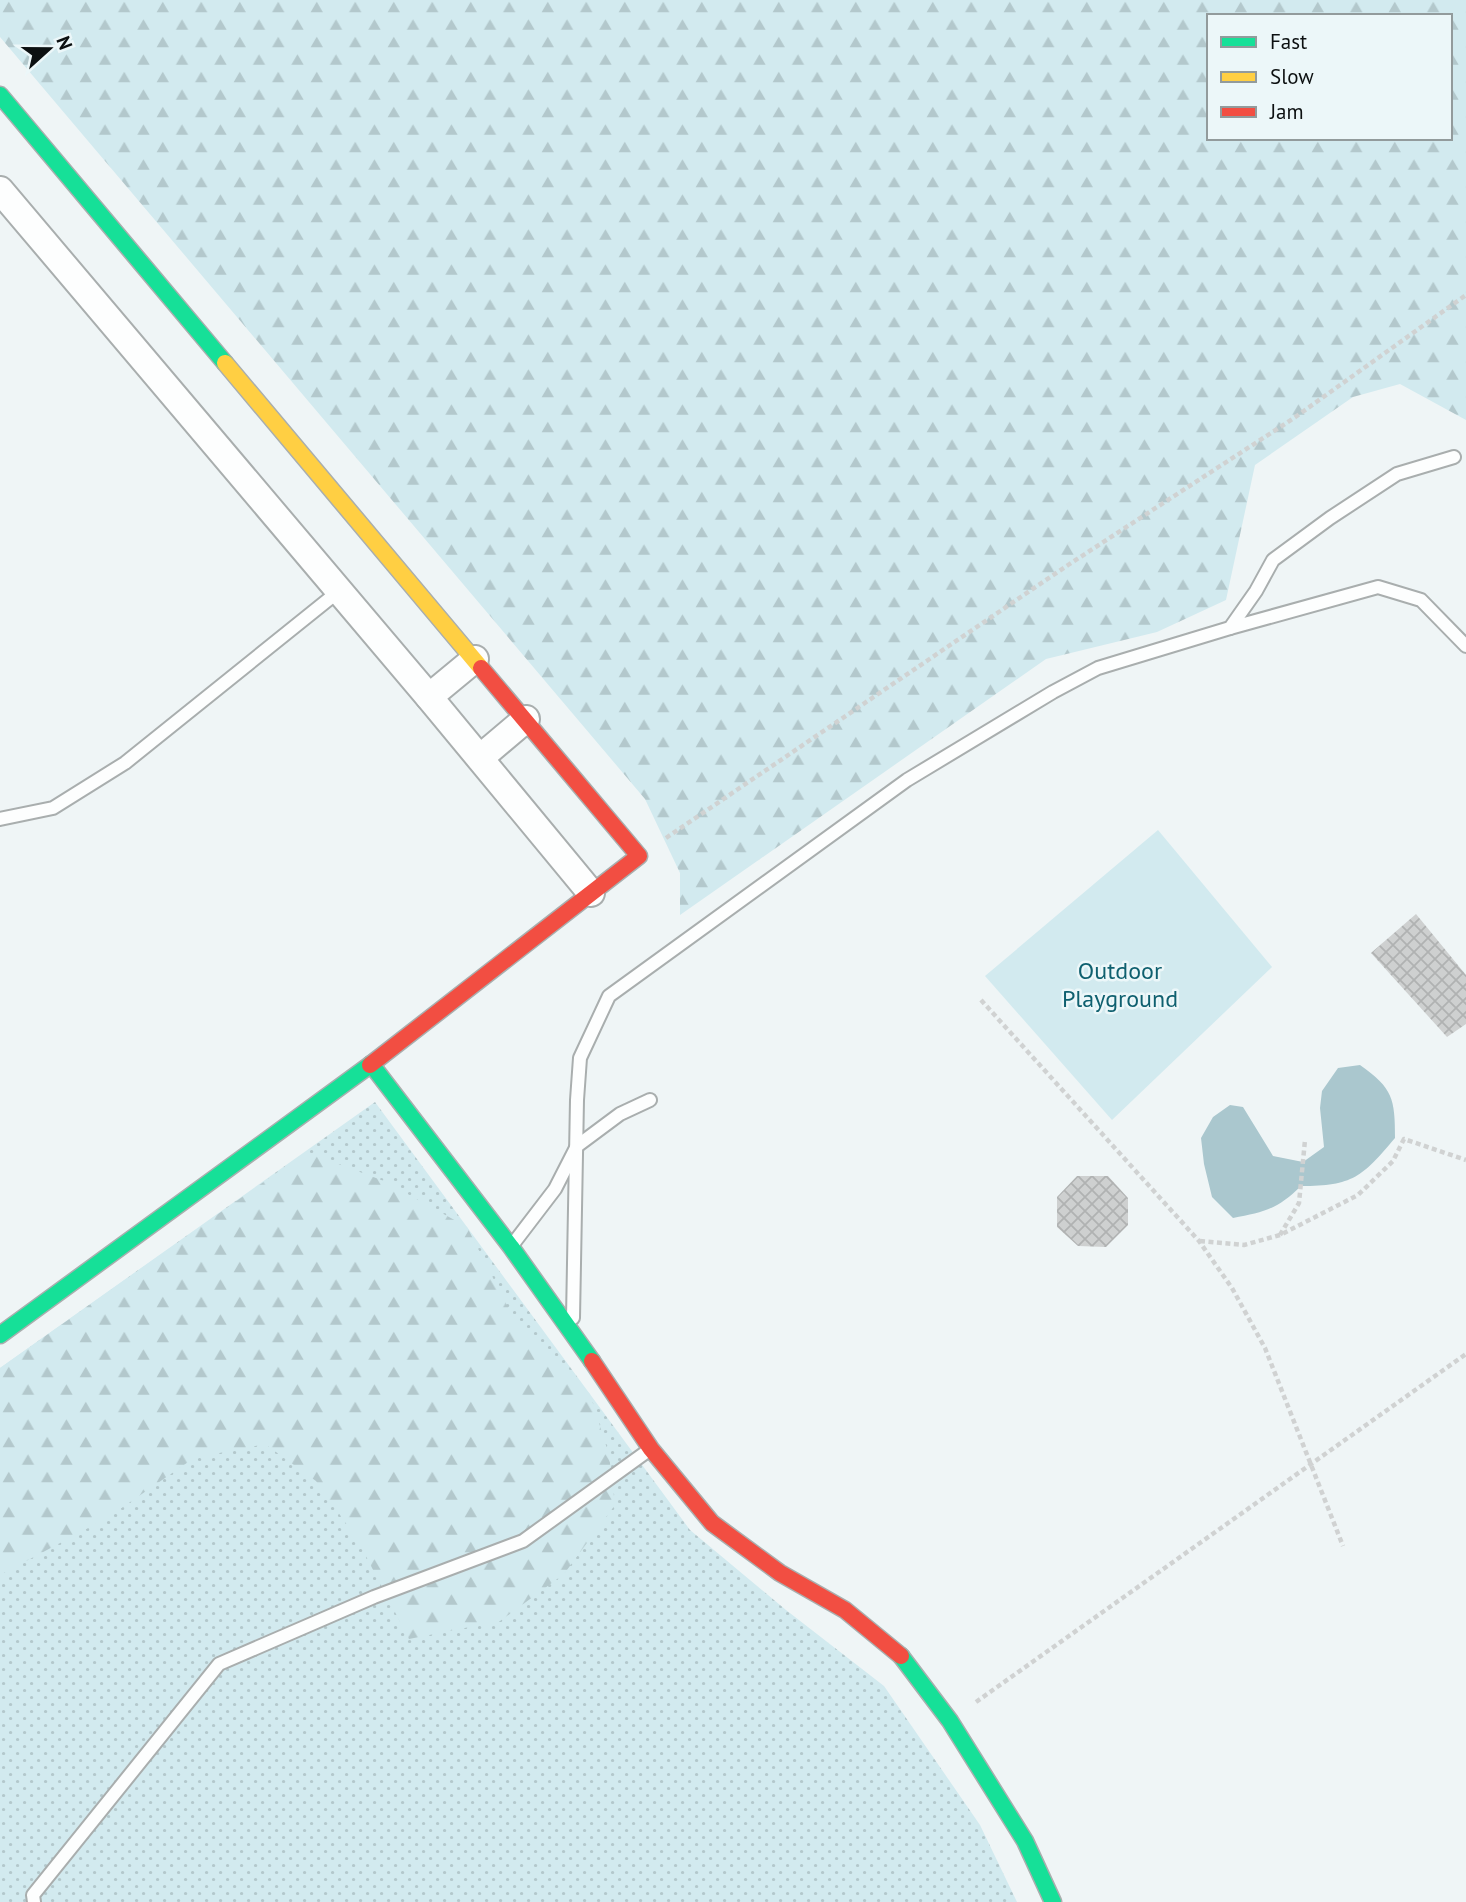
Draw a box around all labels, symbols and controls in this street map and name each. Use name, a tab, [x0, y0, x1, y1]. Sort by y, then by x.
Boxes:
north arrow	[14, 14, 84, 84]
legend	[1207, 14, 1452, 140]
text: Fast	[1270, 28, 1307, 55]
text: N	[51, 33, 78, 53]
text: Slow	[1270, 63, 1314, 90]
text: Jam	[1269, 98, 1304, 125]
park label: Outdoor Playground	[1062, 955, 1178, 1014]

